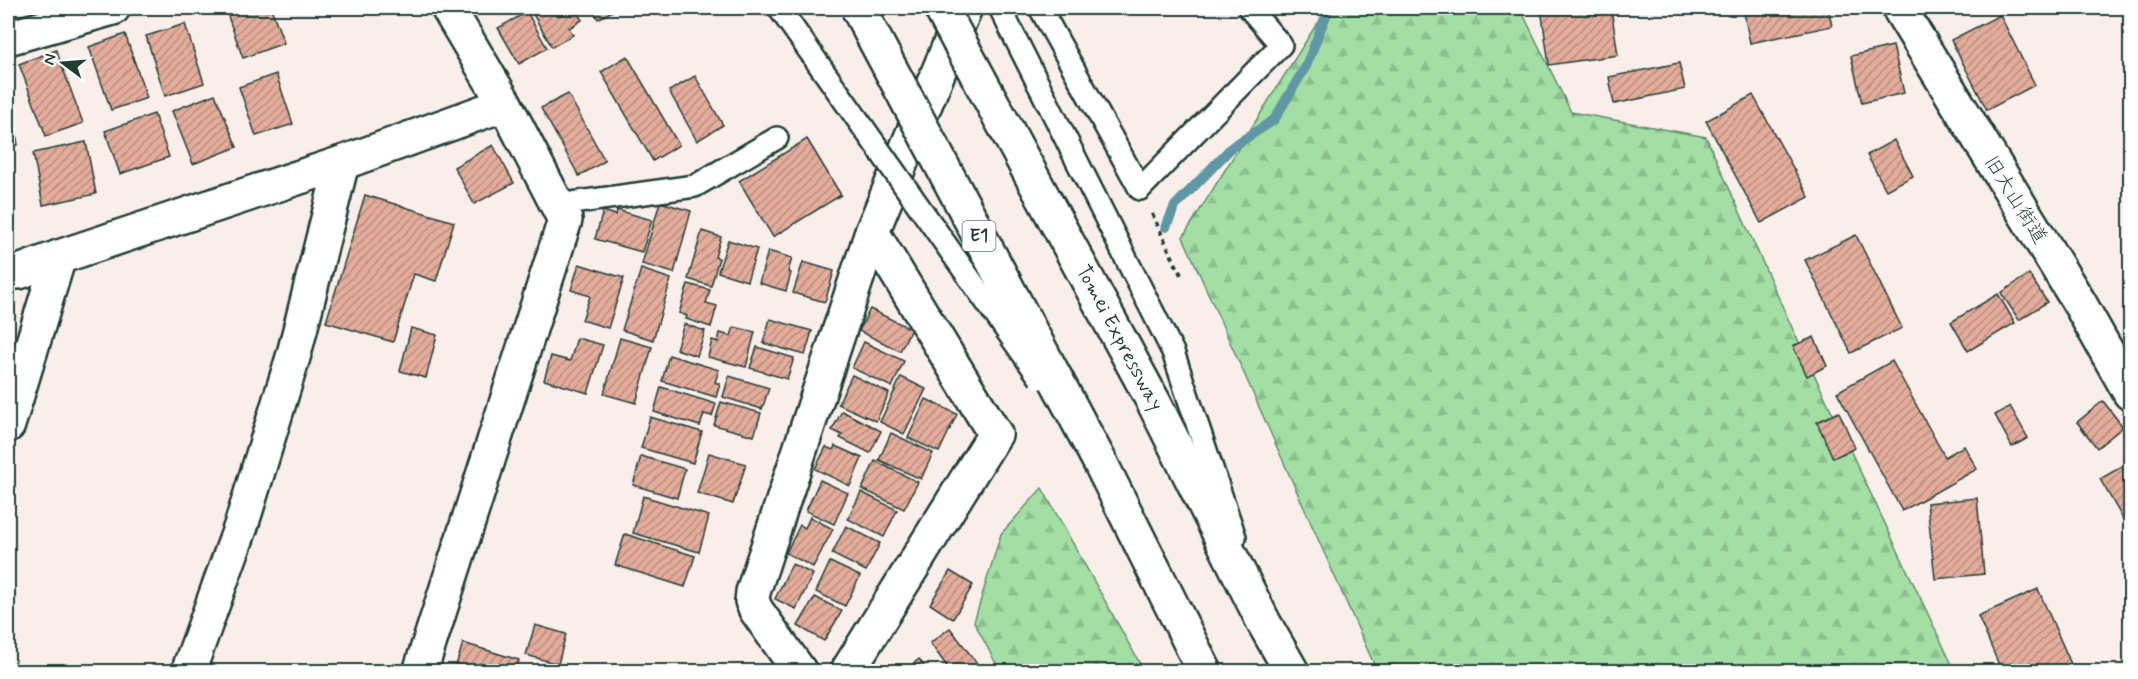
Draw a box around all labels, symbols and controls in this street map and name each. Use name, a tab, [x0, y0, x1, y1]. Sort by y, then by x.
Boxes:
north arrow	[33, 33, 93, 93]
text: N	[38, 51, 62, 67]
street label: 旧大山街道	[1977, 150, 2053, 250]
road number: E1	[962, 221, 996, 251]
street label: Tomei Expressway	[1069, 260, 1169, 416]

